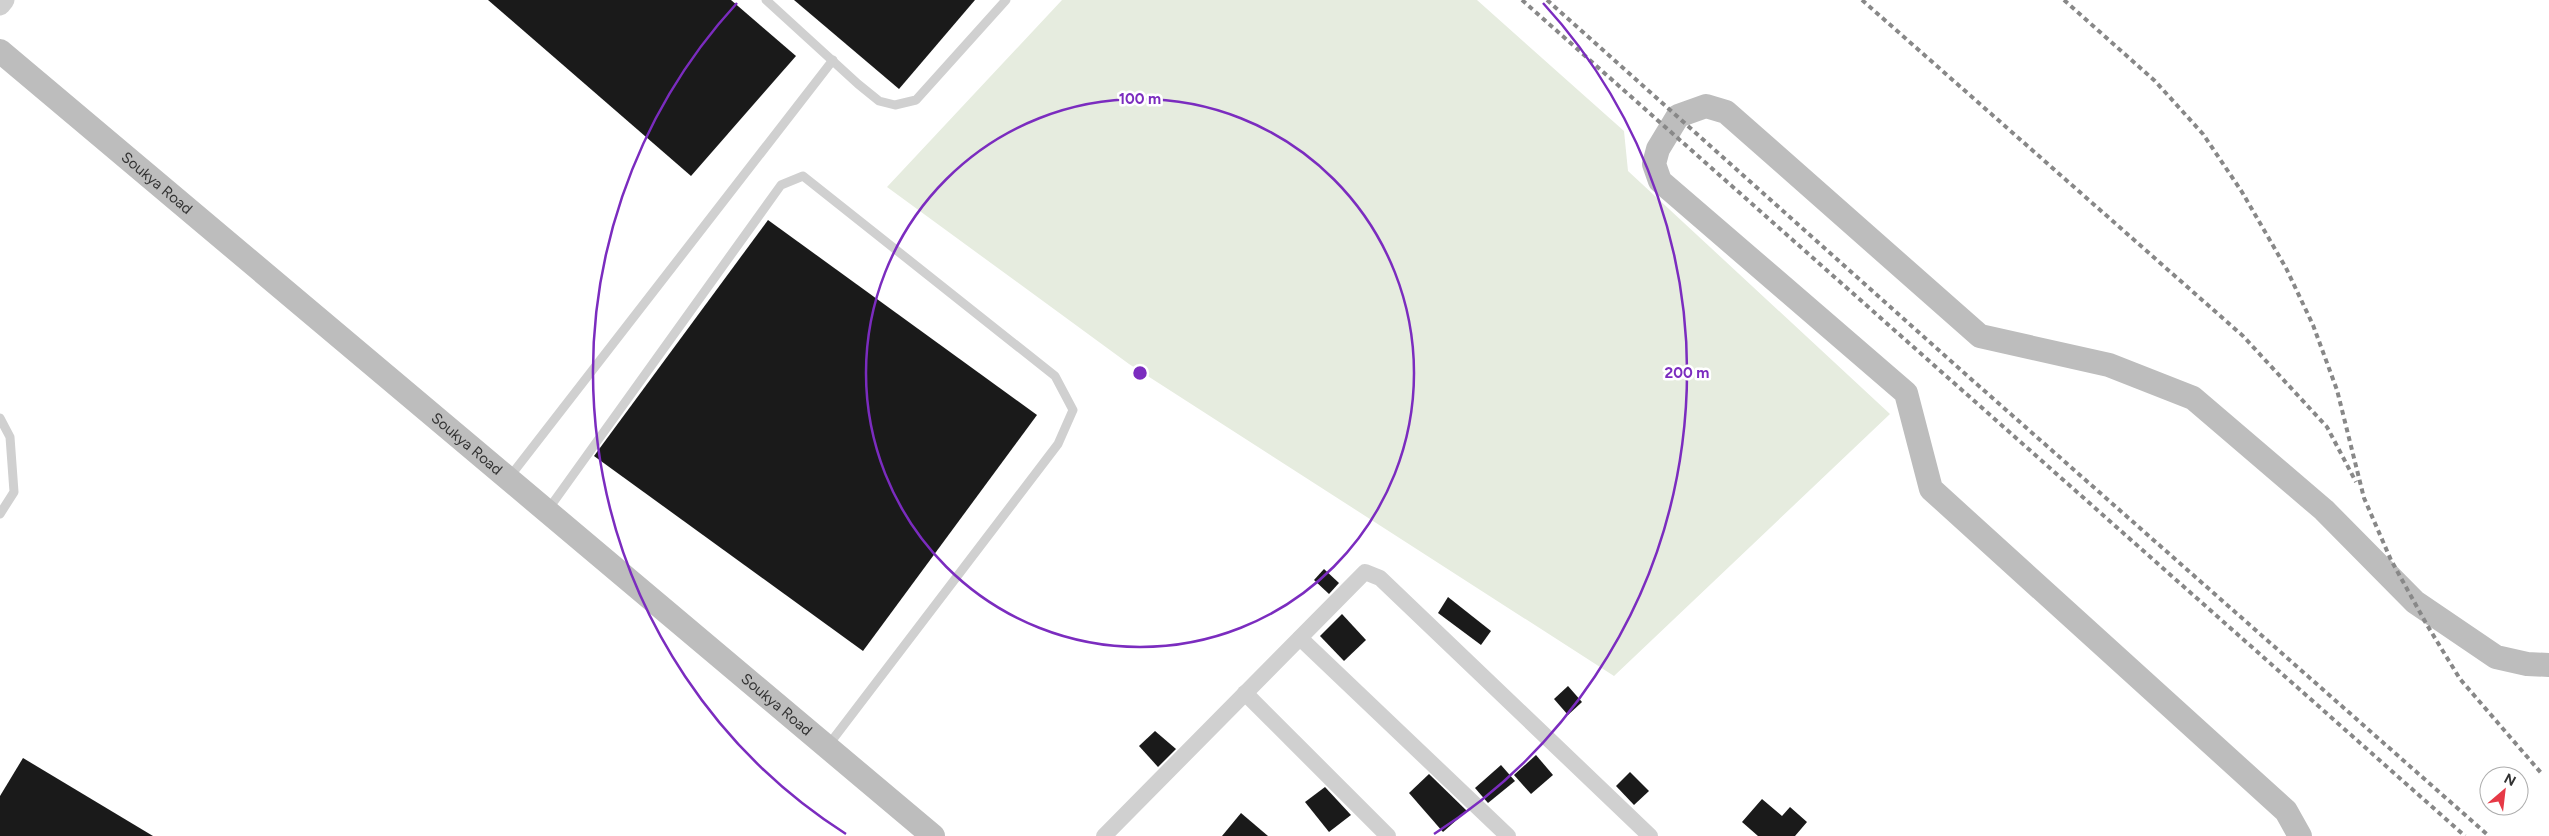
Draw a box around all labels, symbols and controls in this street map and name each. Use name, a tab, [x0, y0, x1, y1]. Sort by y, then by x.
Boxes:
text: 100 m	[1119, 90, 1161, 108]
street label: Soukya Road	[118, 148, 196, 218]
centre of rings	[1131, 364, 1149, 382]
text: 200 m	[1665, 364, 1709, 382]
street label: Soukya Road	[428, 409, 506, 479]
street label: Soukya Road	[738, 670, 816, 739]
north arrow	[2479, 766, 2529, 816]
text: N	[2501, 770, 2519, 790]

